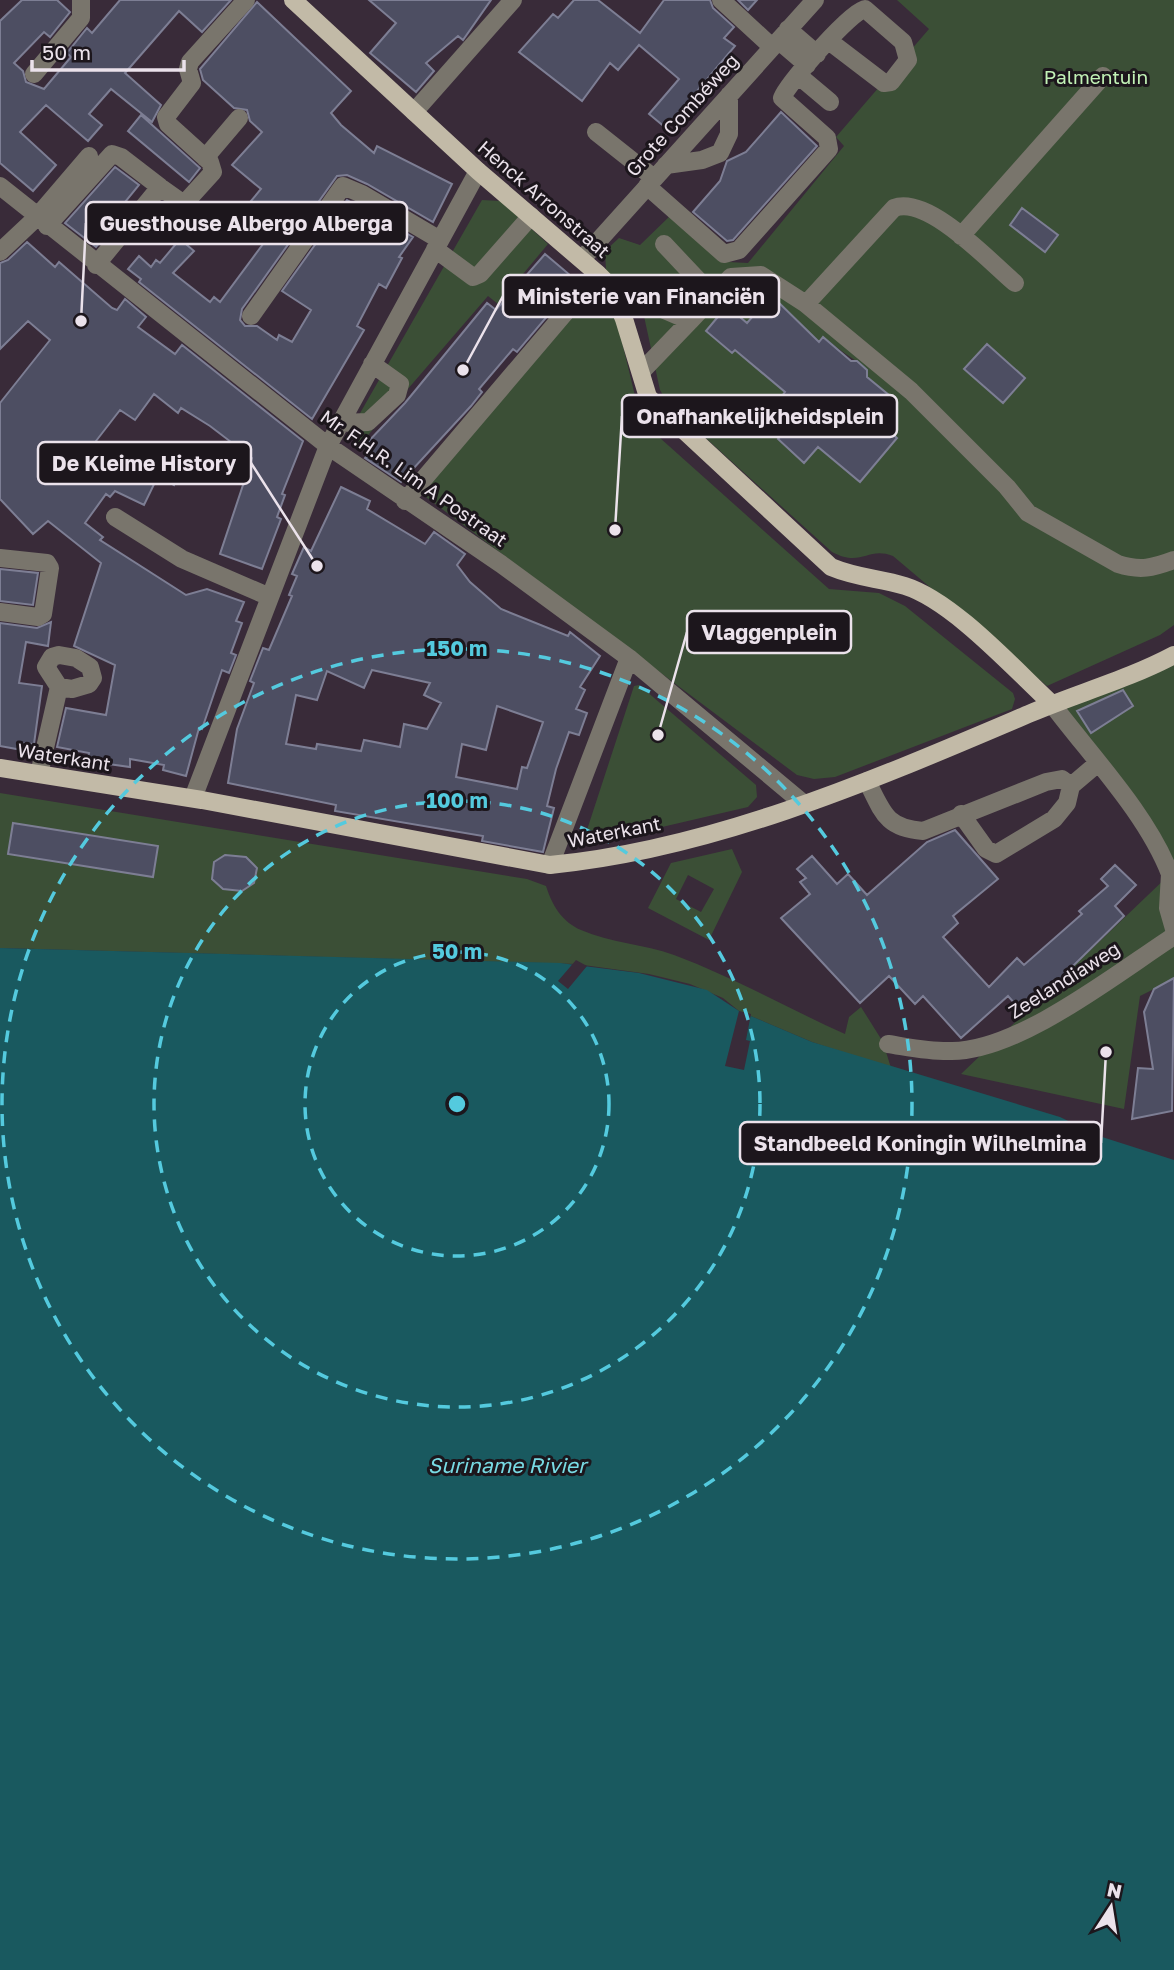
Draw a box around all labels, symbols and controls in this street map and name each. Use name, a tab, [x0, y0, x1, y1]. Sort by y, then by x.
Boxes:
scale bar	[32, 28, 184, 72]
text: 50 m	[42, 39, 91, 65]
street label: Grote Combéweg	[621, 49, 743, 181]
park label: Palmentuin	[1044, 65, 1148, 88]
street label: Henck Arronstraat	[474, 135, 615, 262]
callout: Guesthouse Albergo Alberga	[86, 202, 407, 244]
text: Guesthouse Albergo Alberga	[99, 210, 393, 236]
callout: Ministerie van Financiën	[503, 275, 779, 317]
text: Ministerie van Financiën	[517, 283, 765, 309]
callout: Onafhankelijkheidsplein	[622, 395, 897, 437]
text: Onafhankelijkheidsplein	[636, 403, 884, 429]
street label: Mr. F.H.R. Lim A Postraat	[317, 404, 512, 551]
callout: De Kleime History	[38, 442, 251, 484]
text: De Kleime History	[52, 450, 237, 476]
callout: Vlaggenplein	[687, 611, 851, 653]
text: Vlaggenplein	[701, 619, 837, 645]
text: 150 m	[427, 635, 487, 661]
street label: Waterkant	[16, 738, 113, 775]
text: 100 m	[426, 787, 488, 813]
street label: Waterkant	[565, 811, 662, 852]
street label: Zeelandiaweg	[1004, 936, 1124, 1023]
text: 50 m	[432, 938, 482, 964]
centre of rings	[445, 1092, 469, 1116]
callout: Standbeeld Koningin Wilhelmina	[740, 1122, 1101, 1164]
text: Standbeeld Koningin Wilhelmina	[754, 1130, 1086, 1156]
water label: Suriname Rivier	[428, 1452, 589, 1478]
north arrow	[1076, 1872, 1146, 1942]
text: N	[1105, 1877, 1124, 1903]

